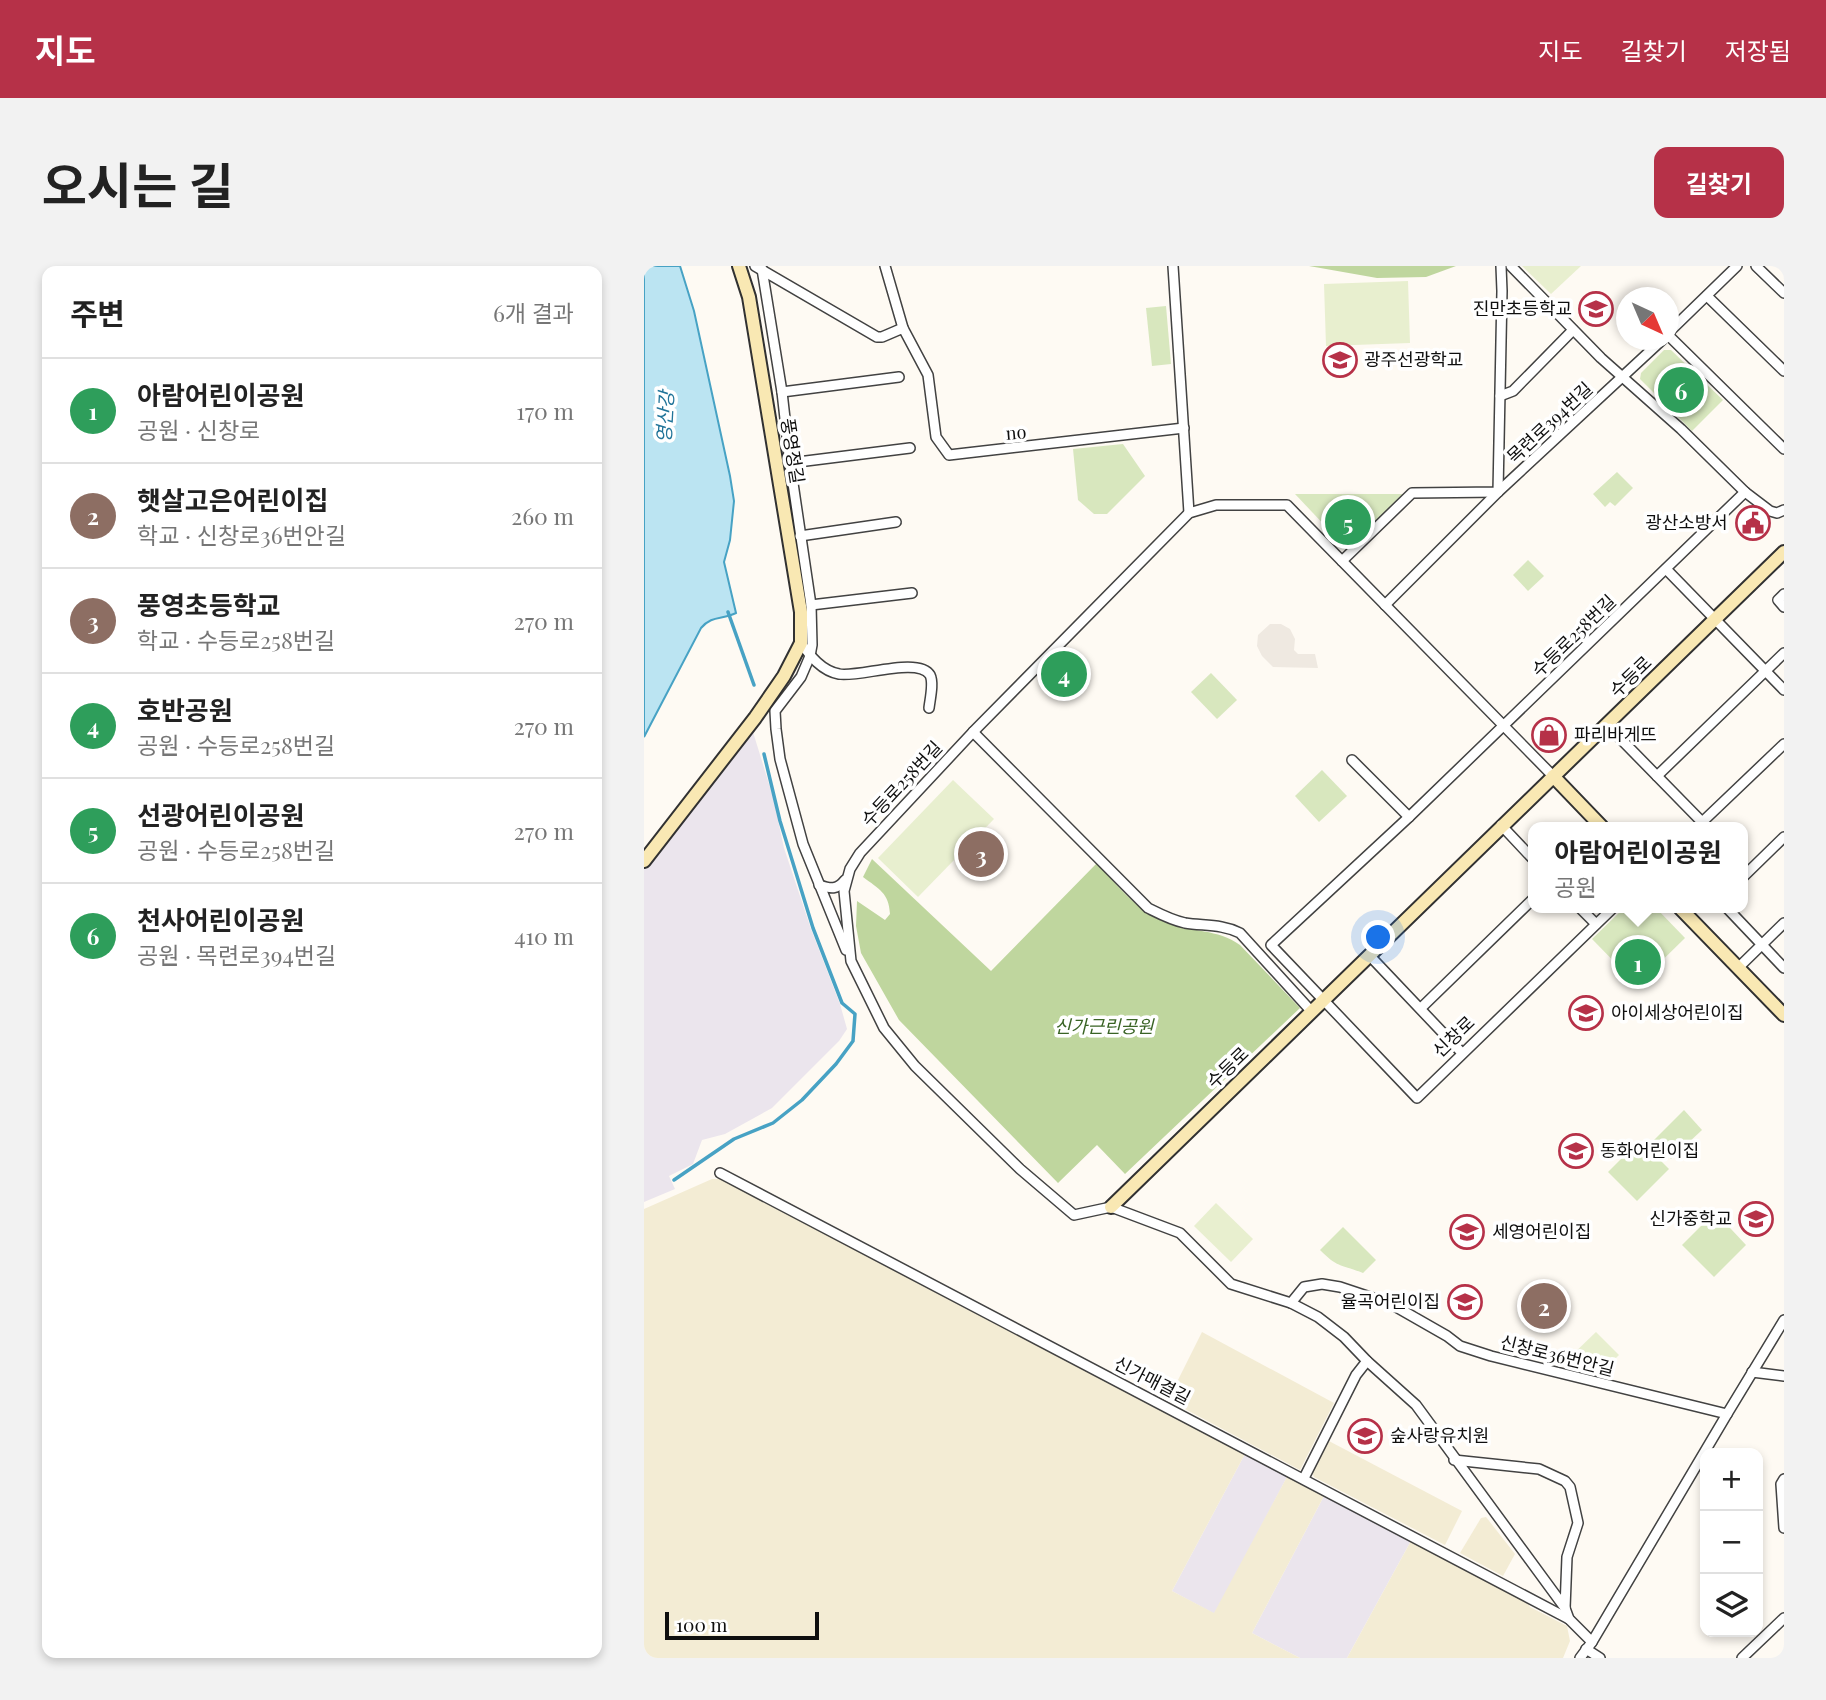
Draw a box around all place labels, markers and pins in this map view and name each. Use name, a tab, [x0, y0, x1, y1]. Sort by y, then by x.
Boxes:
school or university icon: 진만초등학교	[1577, 290, 1615, 328]
place label: 진만초등학교	[1473, 296, 1572, 320]
school or university icon: 광주선광학교	[1321, 341, 1359, 379]
place label: 광주선광학교	[1364, 347, 1463, 371]
pin: 6	[1658, 364, 1704, 416]
pin: 5	[1325, 496, 1371, 548]
public building icon: 광산소방서	[1734, 504, 1772, 542]
place label: 광산소방서	[1645, 510, 1728, 534]
pin: 4	[1041, 648, 1087, 700]
shop icon: 파리바게뜨	[1530, 716, 1568, 754]
place label: 파리바게뜨	[1574, 722, 1657, 746]
pin: 3	[958, 828, 1004, 880]
pin: 1	[1615, 936, 1661, 988]
school or university icon: 아이세상어린이집	[1567, 994, 1605, 1032]
place label: 아이세상어린이집	[1611, 1000, 1743, 1024]
school or university icon: 동화어린이집	[1557, 1132, 1595, 1170]
place label: 동화어린이집	[1600, 1138, 1699, 1162]
school or university icon: 신가중학교	[1737, 1200, 1775, 1238]
place label: 신가중학교	[1649, 1206, 1732, 1230]
school or university icon: 세영어린이집	[1448, 1213, 1486, 1251]
place label: 세영어린이집	[1492, 1219, 1591, 1243]
pin: 2	[1521, 1280, 1567, 1332]
school or university icon: 율곡어린이집	[1446, 1283, 1484, 1321]
place label: 율곡어린이집	[1341, 1289, 1440, 1313]
school or university icon: 숲사랑유치원	[1346, 1417, 1384, 1455]
place label: 숲사랑유치원	[1390, 1423, 1489, 1447]

